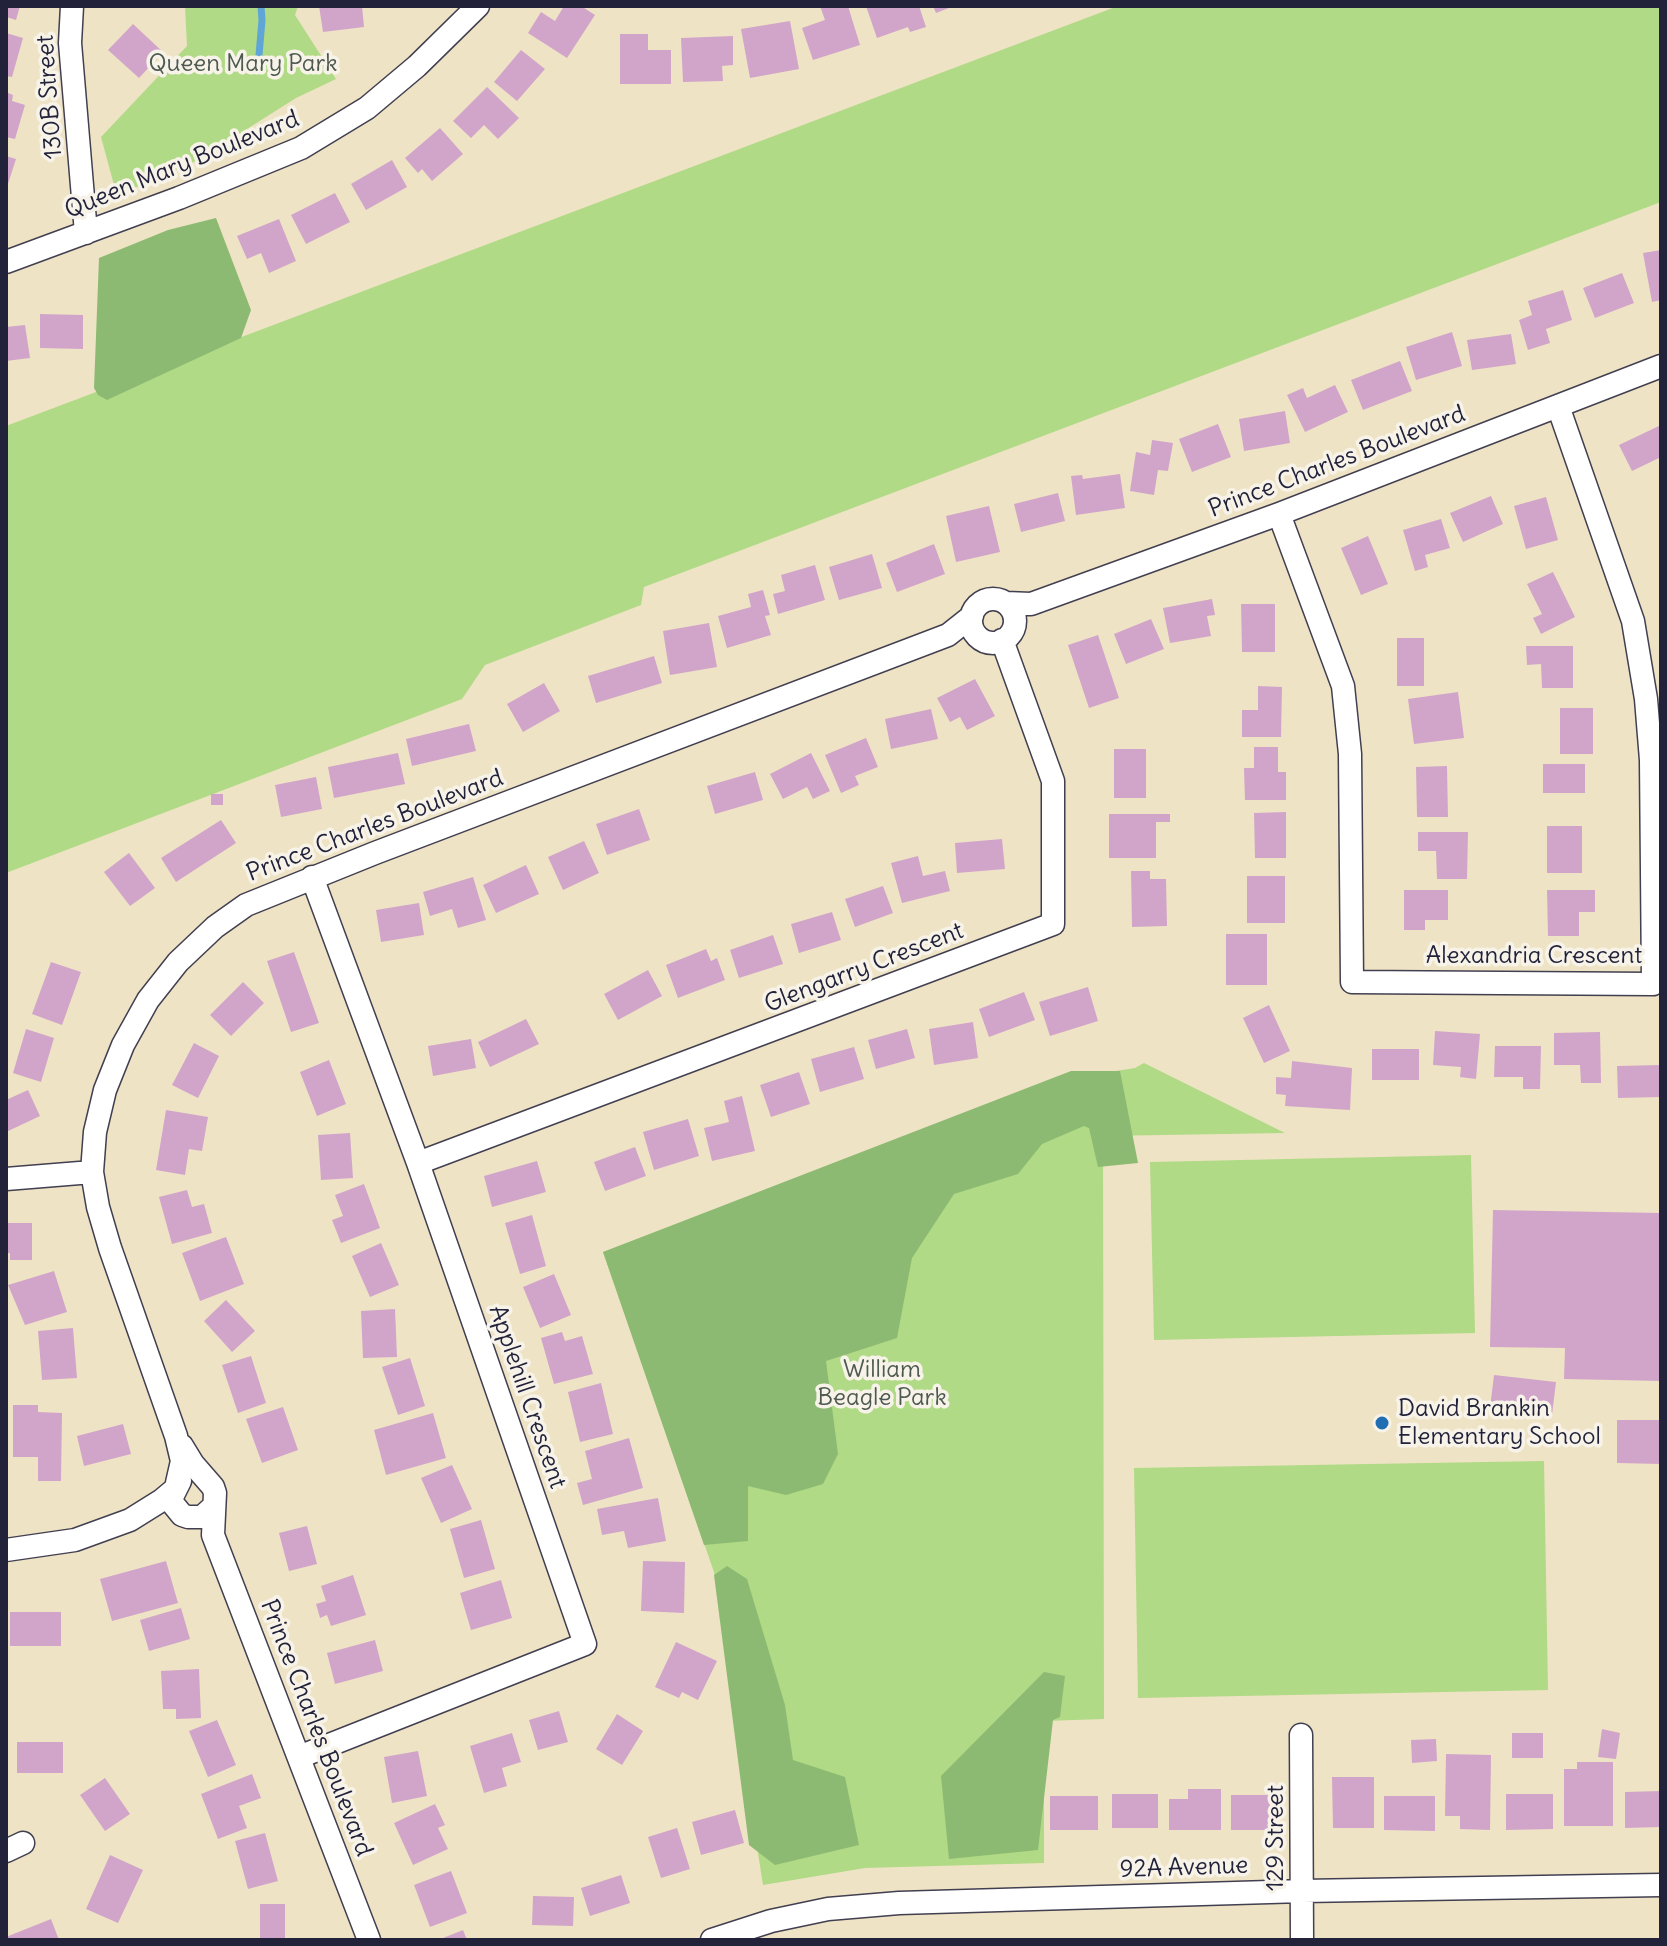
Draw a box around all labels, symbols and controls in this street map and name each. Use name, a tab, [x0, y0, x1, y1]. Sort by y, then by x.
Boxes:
street label: 130B Street	[31, 34, 69, 160]
park label: Queen Mary Park	[148, 50, 338, 78]
street label: Queen Mary Boulevard	[61, 105, 303, 225]
street label: Prince Charles Boulevard	[1205, 400, 1469, 524]
street label: Prince Charles Boulevard	[243, 764, 507, 888]
street label: Glengarry Crescent	[761, 917, 967, 1019]
street label: Alexandria Crescent	[1426, 942, 1642, 970]
street label: Applehill Crescent	[482, 1302, 572, 1492]
park label: William Beagle Park	[817, 1356, 947, 1412]
place label: David Brankin Elementary School	[1398, 1395, 1601, 1451]
marker: David Brankin Elementary School	[1373, 1414, 1391, 1432]
street label: Prince Charles Boulevard	[254, 1596, 378, 1860]
street label: 129 Street	[1262, 1785, 1290, 1891]
street label: 92A Avenue	[1119, 1851, 1249, 1885]

